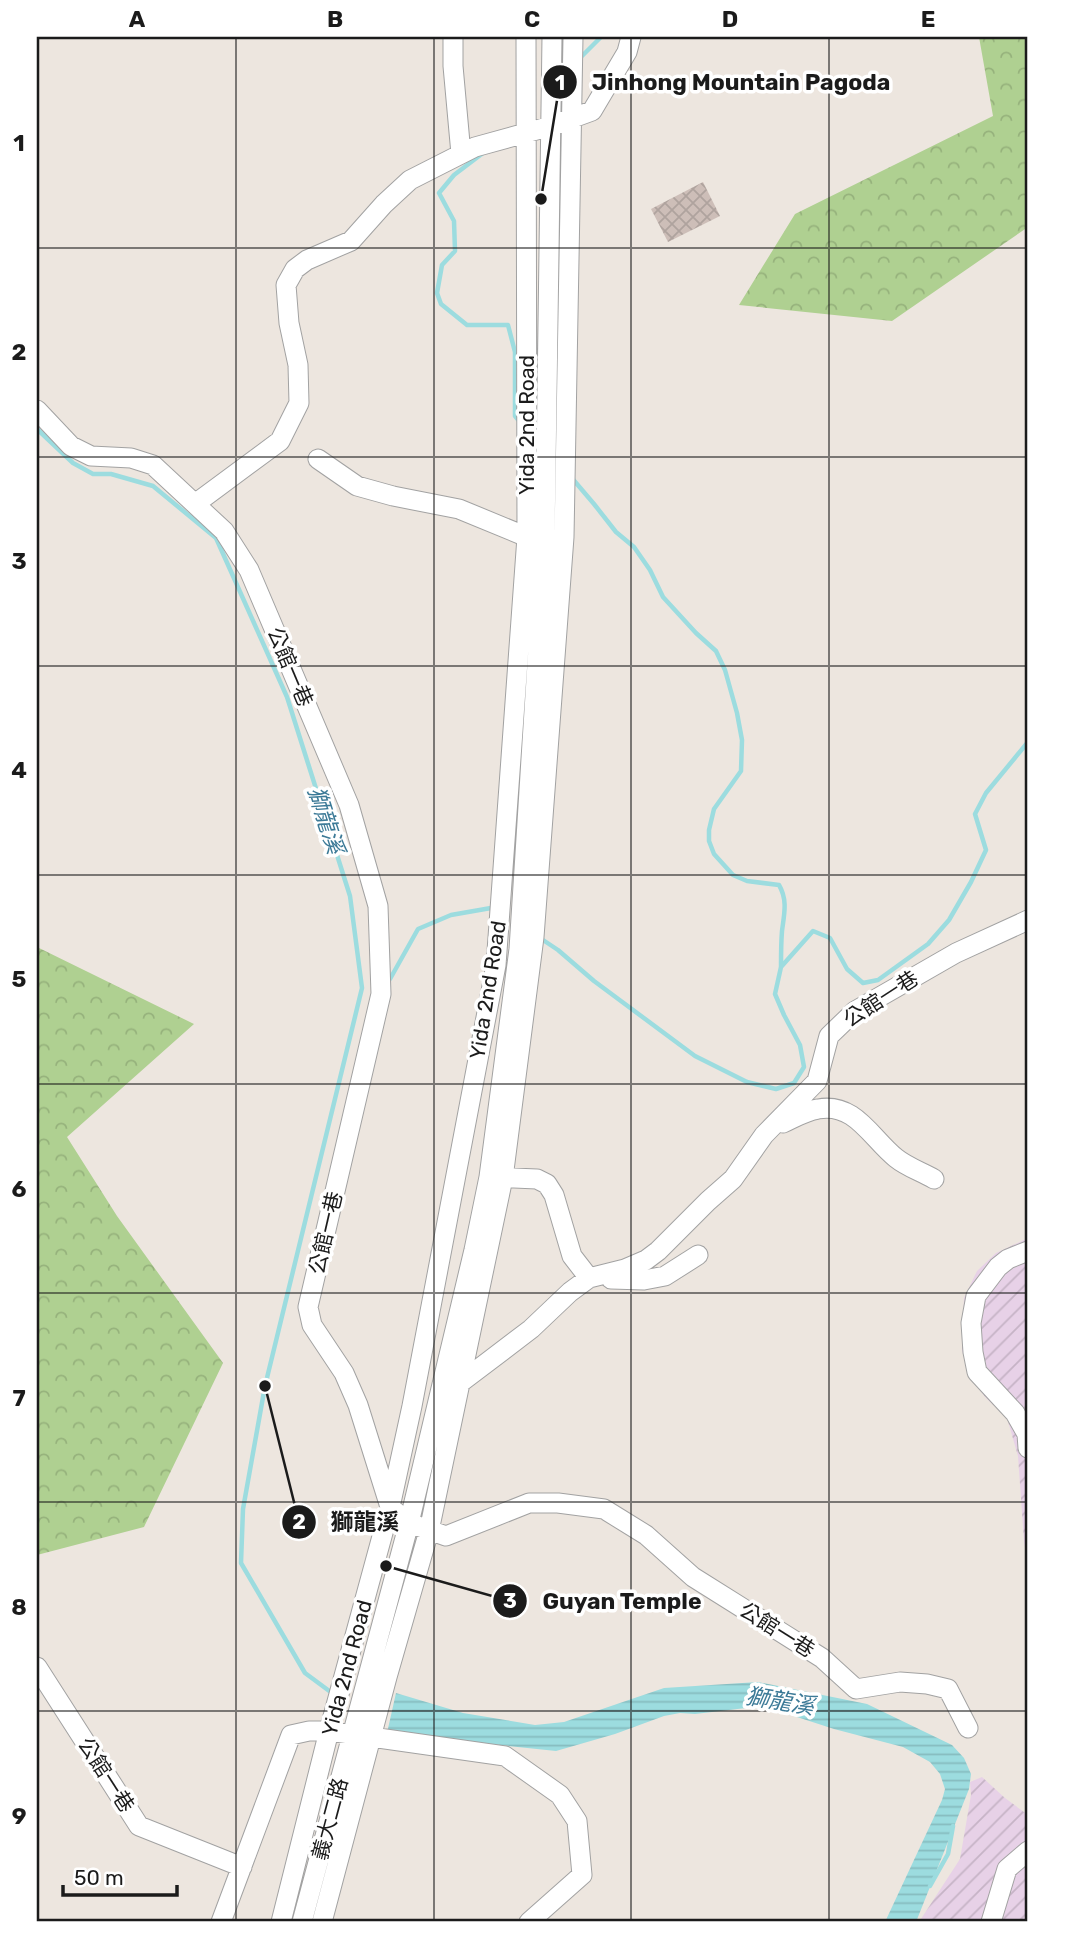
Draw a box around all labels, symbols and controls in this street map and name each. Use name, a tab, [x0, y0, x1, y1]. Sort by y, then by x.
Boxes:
text: A	[129, 5, 146, 33]
text: B	[327, 5, 343, 33]
text: C	[524, 5, 540, 33]
text: D	[722, 5, 738, 33]
text: E	[921, 5, 935, 33]
callout: Jinhong Mountain Pagoda	[542, 60, 904, 104]
text: Jinhong Mountain Pagoda	[592, 68, 890, 96]
text: 1	[555, 70, 565, 95]
text: 1	[13, 129, 25, 157]
text: 2	[12, 338, 26, 366]
street label: Yida 2nd Road	[514, 355, 539, 495]
text: 3	[11, 547, 27, 575]
street label: 公館一巷	[263, 623, 318, 710]
text: 4	[11, 756, 27, 784]
water label: 獅龍溪	[302, 783, 351, 860]
street label: Yida 2nd Road	[464, 919, 511, 1061]
text: 5	[12, 965, 27, 993]
street label: 公館一巷	[839, 965, 923, 1032]
text: 6	[12, 1175, 27, 1203]
street label: 公館一巷	[304, 1189, 347, 1277]
text: 7	[12, 1384, 26, 1412]
callout: 獅龍溪	[281, 1500, 413, 1544]
text: 獅龍溪	[331, 1508, 400, 1536]
text: 2	[292, 1509, 306, 1534]
callout: Guyan Temple	[493, 1579, 716, 1623]
text: Guyan Temple	[542, 1587, 702, 1615]
text: 3	[503, 1588, 517, 1613]
text: 8	[11, 1593, 27, 1621]
street label: Yida 2nd Road	[316, 1597, 377, 1739]
street label: 公館一巷	[735, 1597, 820, 1662]
water label: 獅龍溪	[744, 1682, 819, 1721]
street label: 公館一巷	[73, 1733, 140, 1817]
street label: 義大二路	[307, 1775, 352, 1863]
text: 9	[12, 1802, 26, 1830]
scale bar	[63, 1854, 177, 1898]
text: 50 m	[74, 1865, 124, 1890]

